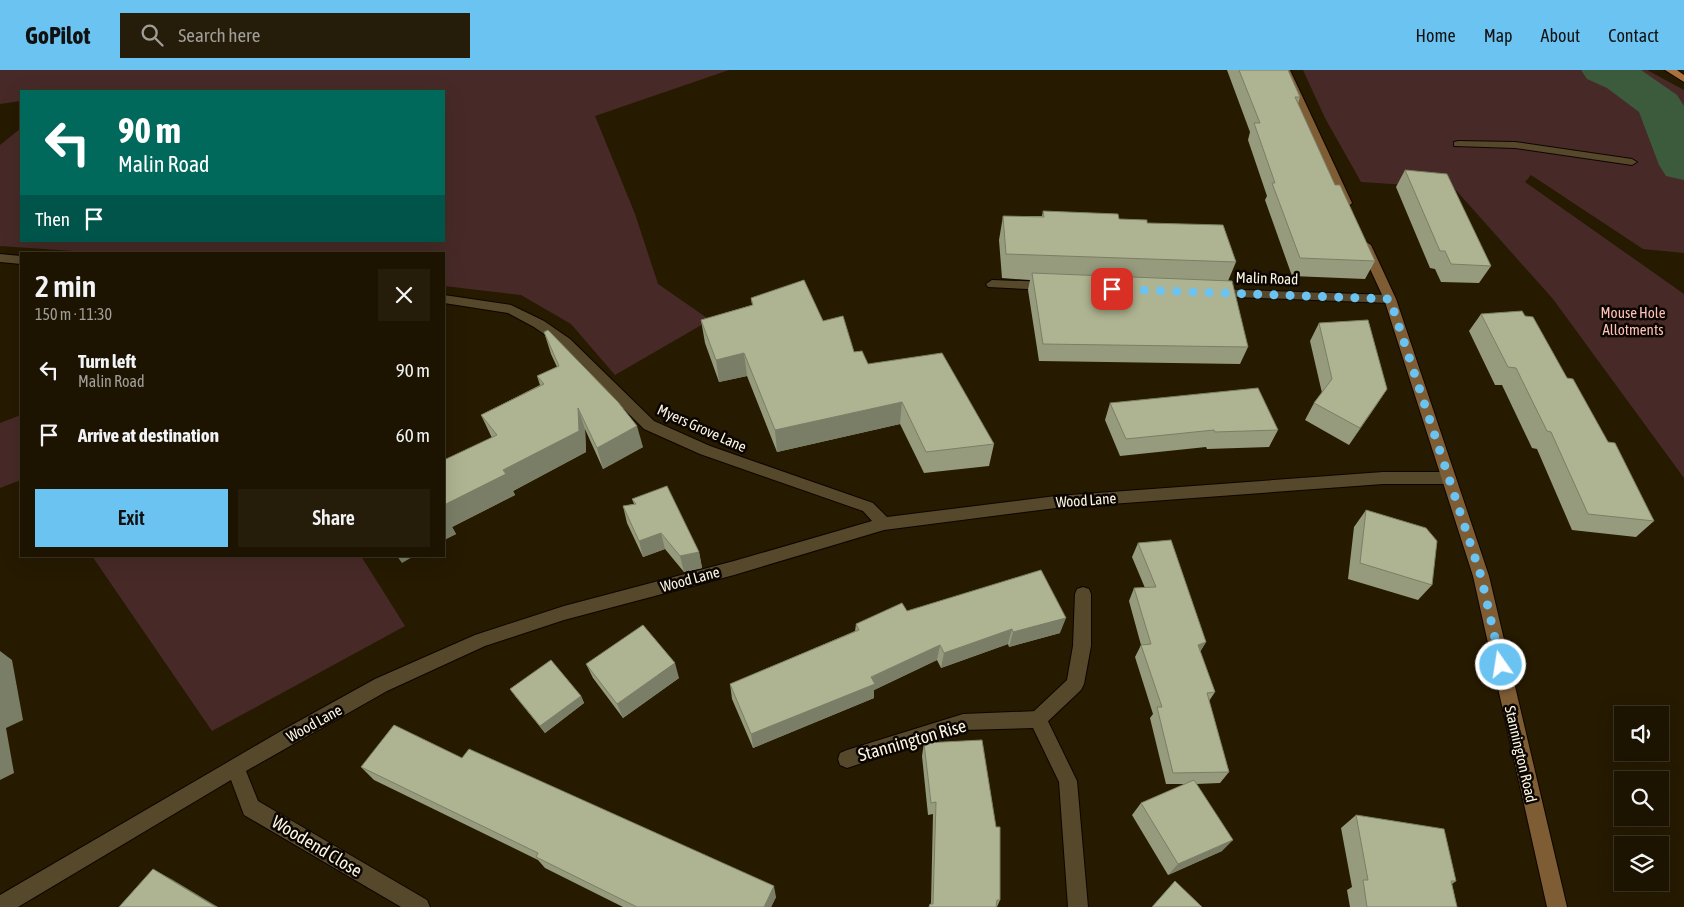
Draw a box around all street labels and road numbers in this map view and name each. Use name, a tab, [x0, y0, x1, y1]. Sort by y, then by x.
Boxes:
street label: Malin Road	[1236, 268, 1298, 288]
street label: Myers Grove Lane	[655, 401, 749, 455]
street label: Wood Lane	[1055, 489, 1117, 511]
street label: Wood Lane	[659, 563, 722, 595]
street label: Wood Lane	[283, 701, 345, 745]
street label: Stannington Road	[1502, 704, 1540, 804]
street label: Stannington Rise	[856, 715, 968, 765]
street label: Woodend Close	[268, 811, 366, 881]

